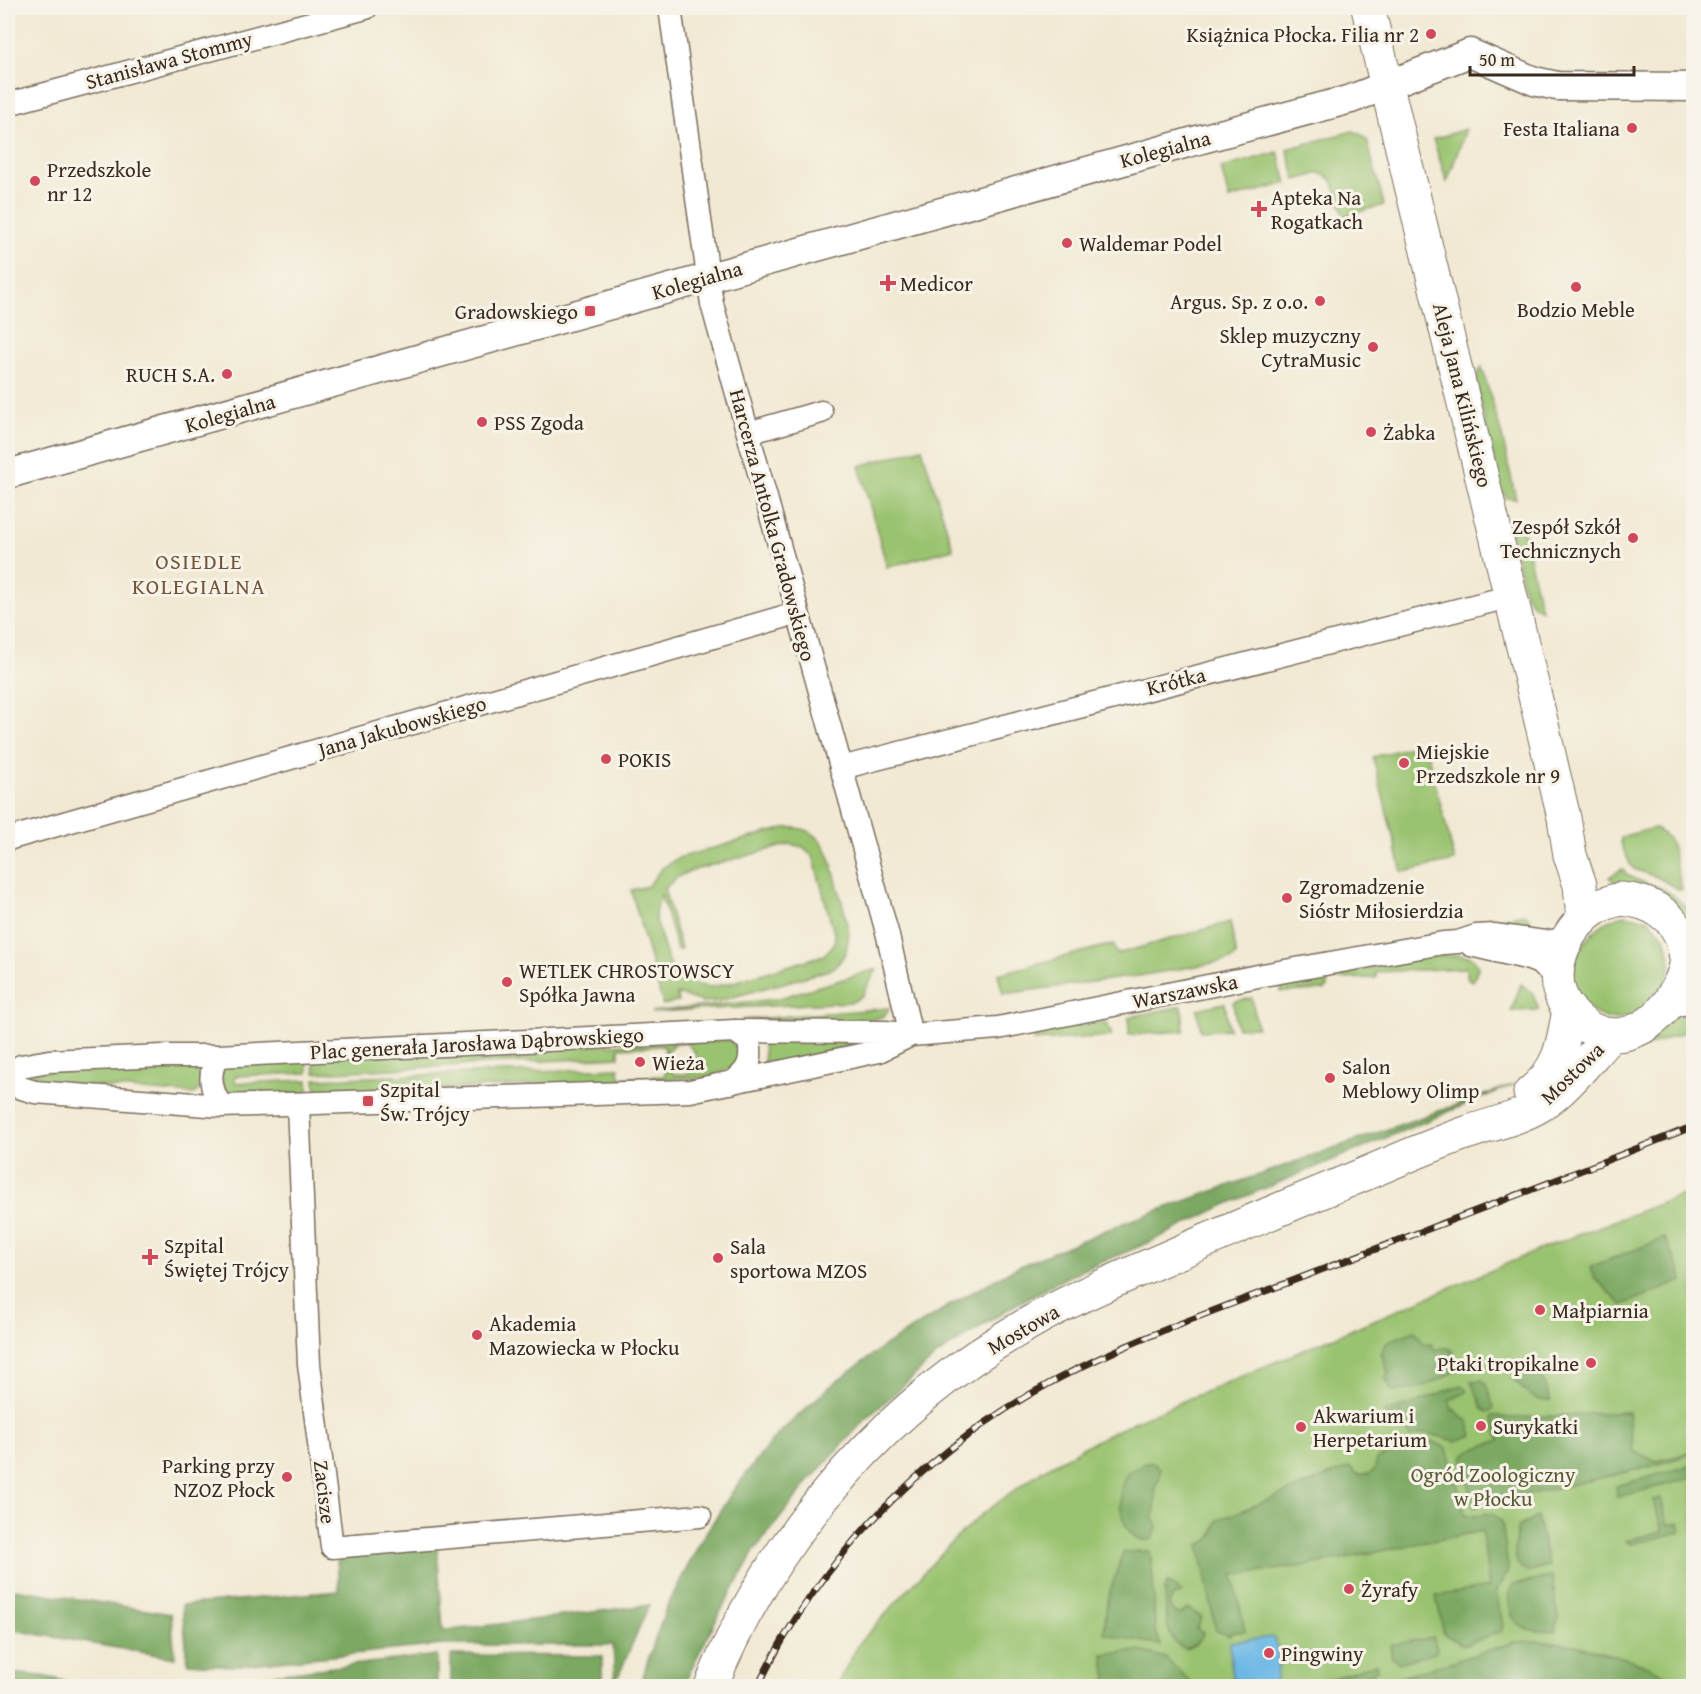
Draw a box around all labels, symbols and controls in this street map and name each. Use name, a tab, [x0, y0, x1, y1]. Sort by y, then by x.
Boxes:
place label: Książnica Płocka. Filia nr 2	[1187, 19, 1419, 50]
street label: Stanisława Stommy	[82, 23, 256, 97]
marker: Książnica Płocka. Filia nr 2	[1424, 27, 1438, 41]
scale bar	[1470, 39, 1634, 77]
text: 50 m	[1479, 46, 1515, 73]
place label: Festa Italiana	[1503, 113, 1620, 144]
marker: Festa Italiana	[1625, 121, 1639, 135]
street label: Kolegialna	[1116, 122, 1214, 176]
place label: Przedszkole nr 12	[47, 154, 152, 209]
marker: Przedszkole nr 12	[28, 174, 42, 188]
place label: Apteka Na Rogatkach	[1271, 182, 1363, 237]
marker: Apteka Na Rogatkach	[1252, 202, 1266, 216]
place label: Waldemar Podel	[1079, 228, 1222, 259]
marker: Waldemar Podel	[1060, 236, 1074, 250]
street label: Kolegialna	[648, 252, 746, 308]
place label: Medicor	[900, 268, 973, 299]
marker: Medicor	[881, 276, 895, 290]
marker: Bodzio Meble	[1569, 280, 1583, 294]
place label: Argus. Sp. z o.o.	[1170, 286, 1308, 317]
marker: Argus. Sp. z o.o.	[1313, 294, 1327, 308]
place label: Bodzio Meble	[1517, 294, 1635, 325]
place label: Gradowskiego	[455, 296, 578, 327]
street label: Aleja Jana Kilińskiego	[1425, 299, 1501, 491]
marker: Gradowskiego	[583, 304, 597, 318]
place label: Sklep muzyczny CytraMusic	[1219, 320, 1362, 375]
marker: Sklep muzyczny CytraMusic	[1366, 340, 1380, 354]
place label: RUCH S.A.	[126, 359, 215, 390]
marker: RUCH S.A.	[220, 367, 234, 381]
street label: Kolegialna	[181, 385, 279, 441]
street label: Harcerza Antolka Gradowskiego	[722, 385, 824, 665]
place label: PSS Zgoda	[494, 407, 584, 438]
marker: PSS Zgoda	[475, 415, 489, 429]
place label: Żabka	[1383, 417, 1436, 448]
marker: Żabka	[1364, 425, 1378, 439]
place label: Zespół Szkół Technicznych	[1500, 511, 1621, 566]
marker: Zespół Szkół Technicznych	[1626, 531, 1640, 545]
district label: OSIEDLE KOLEGIALNA	[132, 545, 266, 602]
street label: Krótka	[1143, 659, 1209, 703]
street label: Jana Jakubowskiego	[311, 687, 490, 766]
place label: Miejskie Przedszkole nr 9	[1416, 736, 1560, 791]
place label: POKIS	[618, 744, 671, 775]
marker: POKIS	[599, 752, 613, 766]
marker: Miejskie Przedszkole nr 9	[1397, 756, 1411, 770]
place label: Zgromadzenie Sióstr Miłosierdzia	[1299, 871, 1464, 926]
marker: Zgromadzenie Sióstr Miłosierdzia	[1280, 891, 1294, 905]
place label: WETLEK CHROSTOWSCY Spółka Jawna	[519, 955, 735, 1010]
street label: Warszawska	[1130, 966, 1240, 1016]
marker: WETLEK CHROSTOWSCY Spółka Jawna	[500, 975, 514, 989]
street label: Plac generała Jarosława Dąbrowskiego	[309, 1019, 645, 1067]
street label: Mostowa	[1533, 1035, 1611, 1111]
place label: Wieża	[652, 1047, 705, 1078]
place label: Salon Meblowy Olimp	[1342, 1051, 1479, 1106]
marker: Wieża	[633, 1055, 647, 1069]
marker: Salon Meblowy Olimp	[1323, 1071, 1337, 1085]
place label: Szpital Św. Trójcy	[380, 1074, 470, 1129]
marker: Szpital Św. Trójcy	[361, 1094, 375, 1108]
place label: Szpital Świętej Trójcy	[164, 1230, 290, 1285]
place label: Sala sportowa MZOS	[730, 1231, 867, 1286]
marker: Szpital Świętej Trójcy	[141, 1248, 159, 1266]
marker: Sala sportowa MZOS	[711, 1251, 725, 1265]
place label: Małpiarnia	[1552, 1295, 1649, 1326]
street label: Mostowa	[981, 1296, 1065, 1362]
marker: Małpiarnia	[1533, 1303, 1547, 1317]
place label: Akademia Mazowiecka w Płocku	[489, 1308, 680, 1363]
marker: Akademia Mazowiecka w Płocku	[470, 1328, 484, 1342]
place label: Ptaki tropikalne	[1437, 1348, 1579, 1379]
marker: Ptaki tropikalne	[1584, 1356, 1598, 1370]
place label: Akwarium i Herpetarium	[1313, 1400, 1427, 1455]
place label: Surykatki	[1493, 1411, 1578, 1442]
marker: Surykatki	[1474, 1419, 1488, 1433]
marker: Akwarium i Herpetarium	[1294, 1420, 1308, 1434]
place label: Parking przy NZOZ Płock	[162, 1450, 276, 1505]
street label: Zacisze	[306, 1459, 344, 1526]
park label: Ogród Zoologiczny w Płocku	[1411, 1459, 1576, 1514]
marker: Parking przy NZOZ Płock	[280, 1470, 294, 1484]
place label: Żyrafy	[1361, 1574, 1419, 1605]
marker: Żyrafy	[1342, 1582, 1356, 1596]
place label: Pingwiny	[1281, 1638, 1364, 1669]
marker: Pingwiny	[1262, 1646, 1276, 1660]

